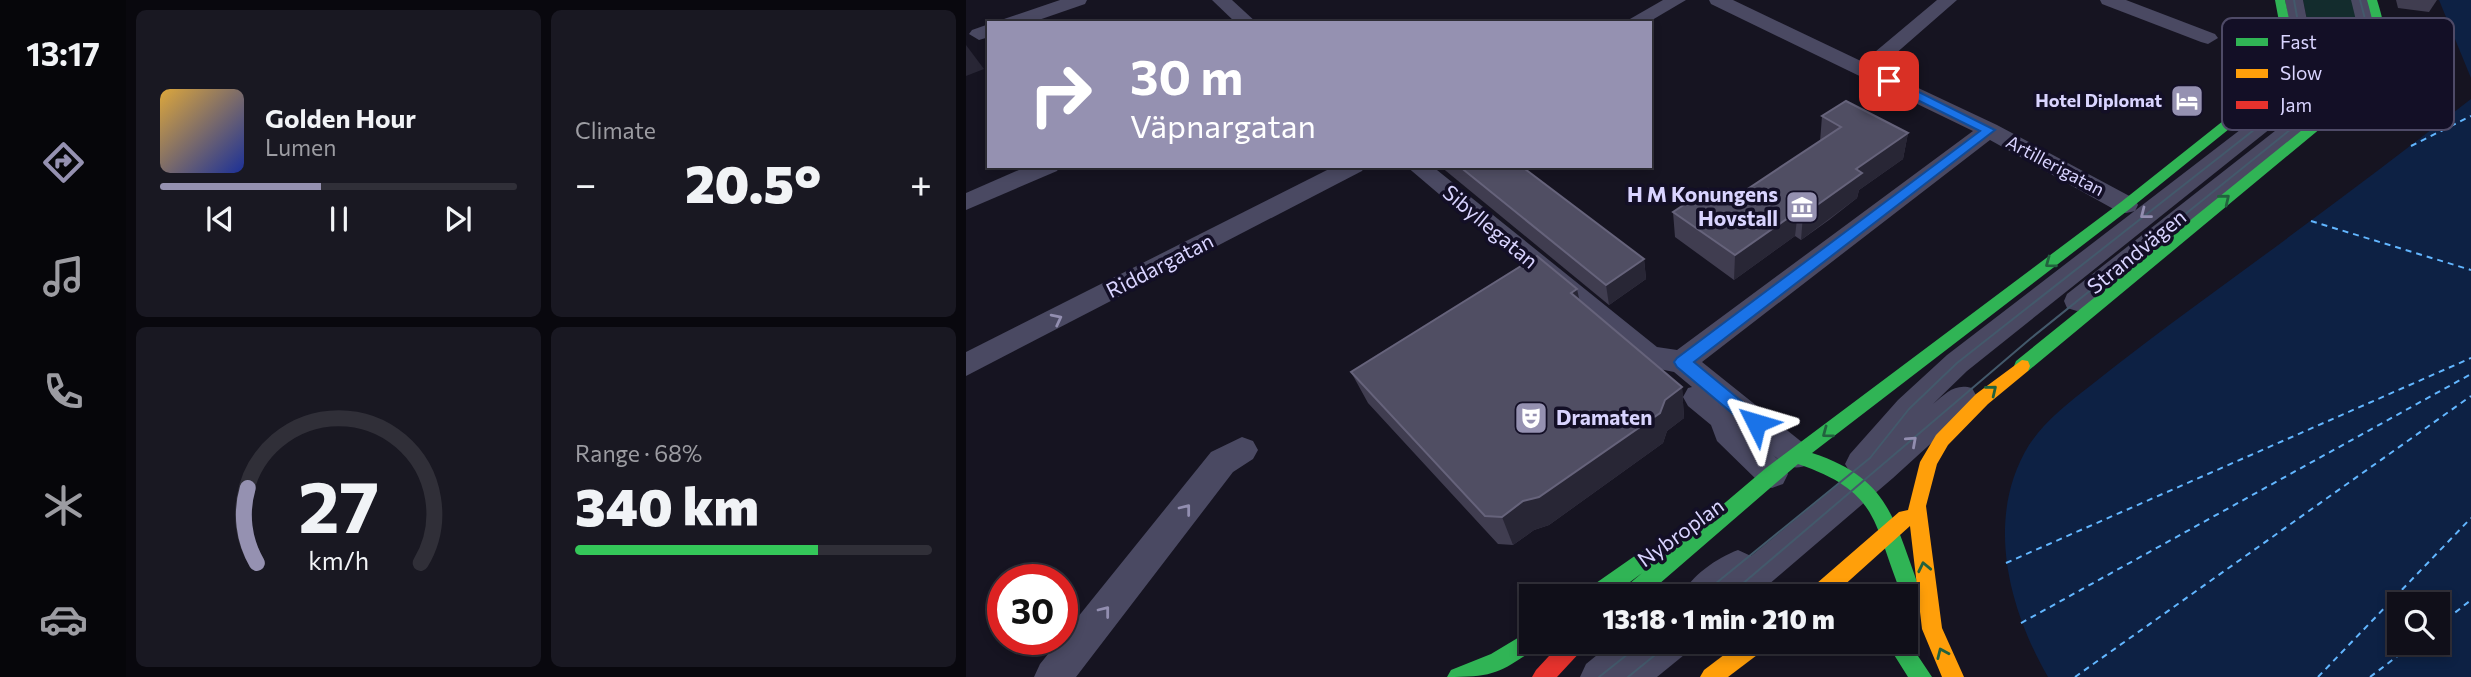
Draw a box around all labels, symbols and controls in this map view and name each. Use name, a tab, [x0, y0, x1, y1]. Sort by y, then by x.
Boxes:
legend	[2222, 18, 2454, 130]
text: Fast	[2280, 30, 2317, 53]
text: 13:17	[26, 33, 100, 73]
text: 30 m	[1130, 45, 1243, 105]
icon: right	[1015, 49, 1106, 140]
pin	[1859, 51, 1919, 111]
text: Slow	[2280, 61, 2322, 84]
icon: arrive	[1870, 62, 1908, 100]
hotel icon: Hotel Diplomat	[2168, 82, 2206, 120]
place label: Hotel Diplomat	[2035, 89, 2162, 111]
text: Jam	[2280, 93, 2312, 116]
text: Golden Hour	[265, 102, 416, 133]
text: Väpnargatan	[1130, 105, 1316, 145]
text: Climate	[575, 116, 656, 144]
street label: Artillerigatan	[2003, 130, 2108, 200]
text: Lumen	[265, 133, 336, 161]
icon: directions	[39, 138, 88, 187]
text: 20.5°	[685, 150, 821, 214]
text: −	[575, 159, 597, 206]
text: +	[910, 159, 932, 206]
street label: Sibyllegatan	[1438, 179, 1544, 273]
place label: H M Konungens Hovstall	[1627, 181, 1778, 230]
museum icon: H M Konungens Hovstall	[1783, 188, 1821, 226]
one-way arrow	[2217, 195, 2229, 208]
icon: previous	[201, 200, 239, 238]
icon: pause	[320, 200, 358, 238]
icon: next	[439, 200, 477, 238]
street label: Strandvägen	[2082, 203, 2190, 298]
one-way arrow	[2141, 205, 2153, 218]
street label: Riddargatan	[1102, 227, 1217, 302]
icon: music	[39, 252, 88, 301]
one-way arrow	[2045, 254, 2058, 267]
one-way arrow	[1050, 313, 1062, 327]
icon: phone	[39, 367, 88, 416]
position arrow	[1719, 386, 1793, 460]
one-way arrow	[1985, 386, 1997, 399]
theatre icon: Dramaten	[1512, 399, 1550, 437]
place label: Dramaten	[1556, 404, 1652, 429]
one-way arrow	[1822, 425, 1834, 438]
one-way arrow	[1904, 437, 1917, 449]
text: Range · 68%	[575, 439, 702, 467]
text: 27	[298, 459, 379, 548]
text: 340 km	[575, 473, 759, 537]
icon: climate	[39, 481, 88, 530]
street label: Nybroplan	[1632, 492, 1728, 571]
one-way arrow	[1177, 504, 1190, 517]
text: km/h	[308, 545, 369, 575]
one-way arrow	[1918, 561, 1933, 573]
speed limit sign: 30	[987, 564, 1078, 655]
map controls	[2387, 592, 2450, 655]
button: search	[2387, 592, 2450, 655]
icon: car	[39, 595, 88, 644]
text: 13:18 · 1 min · 210 m	[1602, 603, 1835, 634]
one-way arrow	[1097, 606, 1110, 619]
one-way arrow	[1936, 648, 1950, 660]

